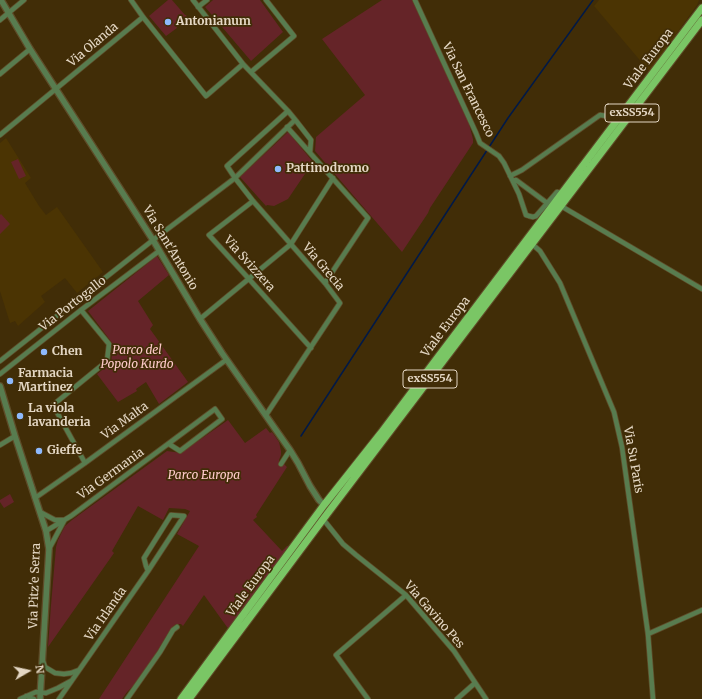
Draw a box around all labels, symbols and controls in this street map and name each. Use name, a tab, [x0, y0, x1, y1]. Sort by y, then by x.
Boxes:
place label: Antonianum	[176, 15, 251, 29]
marker: Antonianum	[163, 17, 173, 27]
street label: Via Olanda	[65, 20, 121, 70]
street label: Viale Europa	[622, 26, 676, 92]
street label: Via San Francesco	[439, 40, 497, 140]
road number: exSS554	[605, 104, 659, 122]
place label: Pattinodromo	[286, 162, 369, 176]
marker: Pattinodromo	[273, 164, 283, 174]
street label: Via Sant'Antonio	[139, 203, 201, 293]
street label: Via Svizzera	[220, 233, 278, 295]
street label: Via Grecia	[299, 240, 347, 294]
street label: Via Portogallo	[37, 274, 109, 334]
street label: Viale Europa	[419, 294, 473, 360]
park label: Parco del Popolo Kurdo	[100, 344, 174, 372]
place label: Chen	[52, 345, 82, 359]
marker: Chen	[39, 347, 49, 357]
place label: Farmacia Martinez	[18, 367, 73, 395]
road number: exSS554	[403, 370, 457, 388]
marker: Farmacia Martinez	[5, 376, 15, 386]
street label: Via Malta	[99, 399, 151, 443]
place label: La viola lavanderia	[28, 402, 90, 430]
marker: La viola lavanderia	[15, 411, 25, 421]
street label: Via Su Paris	[620, 425, 646, 495]
place label: Gieffe	[47, 444, 82, 458]
street label: Via Germania	[75, 445, 147, 503]
marker: Gieffe	[34, 446, 44, 456]
park label: Parco Europa	[168, 469, 240, 483]
street label: Via Pitz'e Serra	[26, 543, 44, 629]
street label: Viale Europa	[224, 553, 278, 619]
street label: Via Gavino Pes	[401, 578, 467, 652]
street label: Via Irlanda	[82, 584, 130, 644]
north arrow	[8, 651, 48, 691]
text: N	[32, 664, 47, 675]

